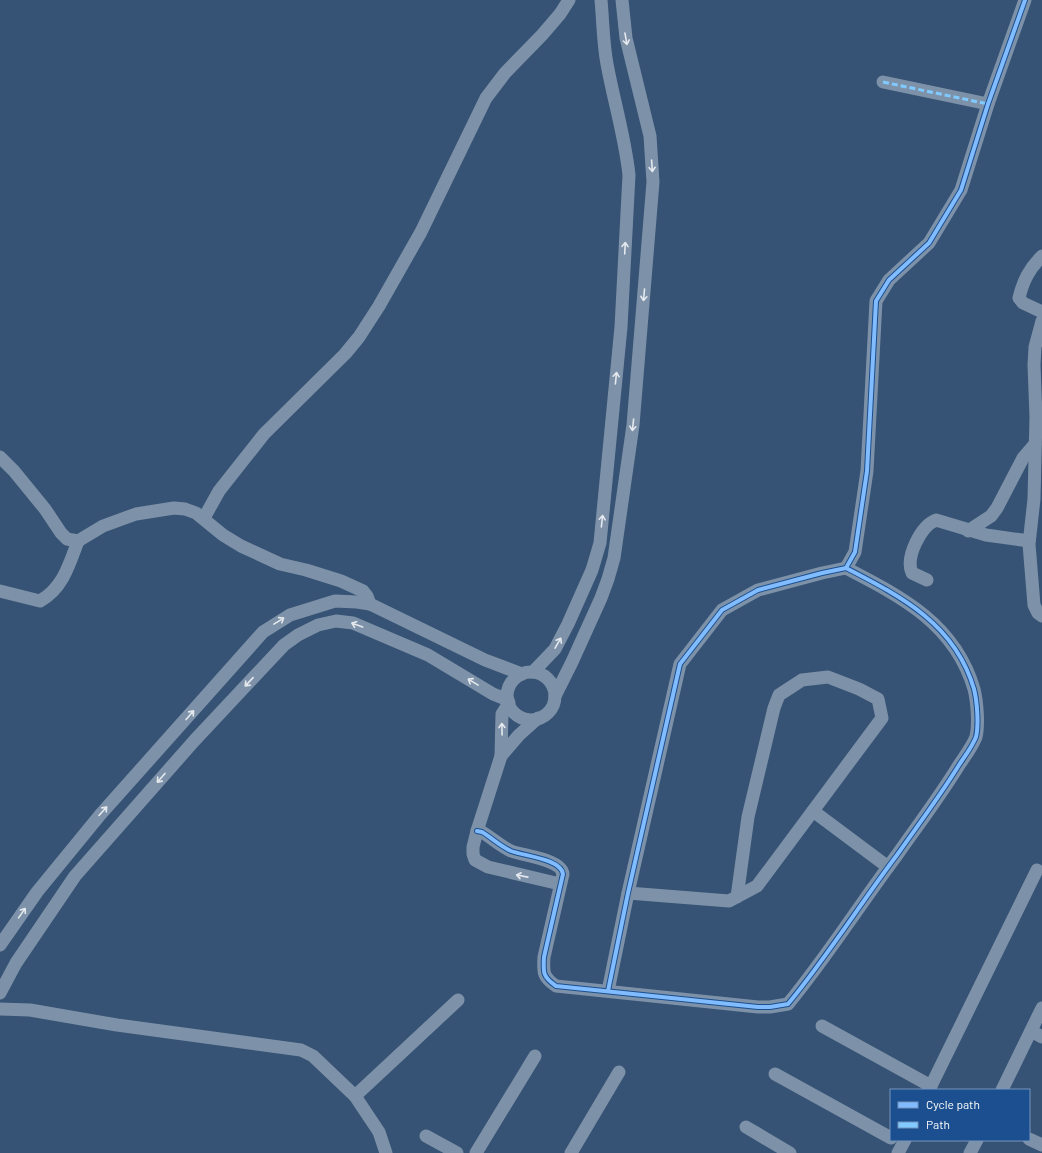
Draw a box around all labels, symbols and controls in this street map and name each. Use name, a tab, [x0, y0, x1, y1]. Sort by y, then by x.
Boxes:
one-way arrow	[622, 32, 630, 45]
one-way arrow	[649, 159, 656, 172]
one-way arrow	[622, 242, 629, 255]
one-way arrow	[640, 288, 647, 301]
one-way arrow	[612, 372, 620, 385]
one-way arrow	[629, 418, 636, 431]
one-way arrow	[598, 515, 605, 528]
one-way arrow	[273, 617, 285, 625]
one-way arrow	[351, 620, 363, 628]
one-way arrow	[555, 637, 563, 649]
one-way arrow	[245, 677, 254, 687]
one-way arrow	[467, 678, 479, 686]
one-way arrow	[185, 710, 194, 720]
one-way arrow	[498, 723, 506, 736]
one-way arrow	[157, 773, 166, 783]
one-way arrow	[98, 807, 107, 817]
one-way arrow	[516, 871, 529, 879]
one-way arrow	[18, 908, 26, 919]
legend	[890, 1089, 1030, 1141]
text: Cycle path	[926, 1097, 980, 1111]
text: Path	[926, 1117, 950, 1131]

